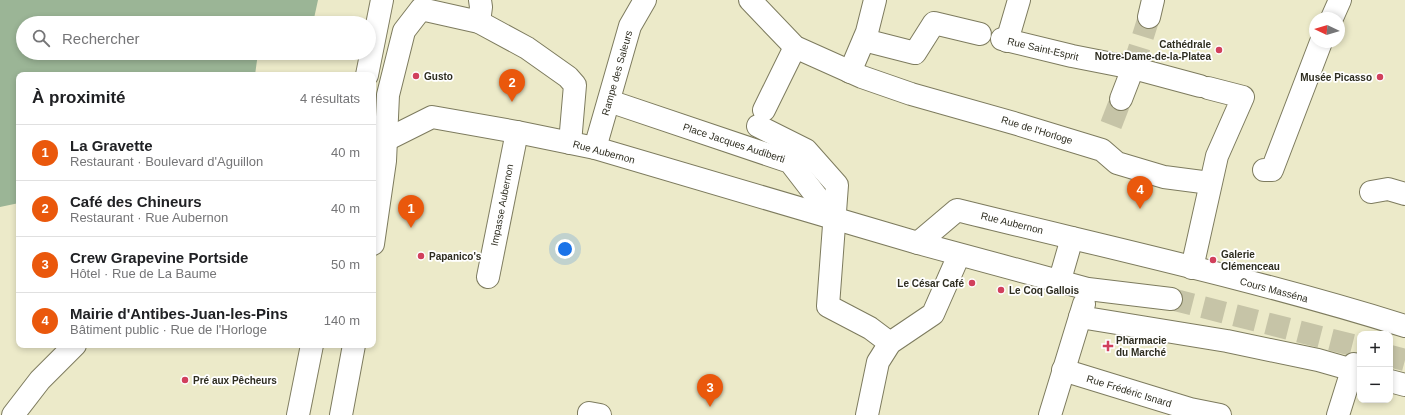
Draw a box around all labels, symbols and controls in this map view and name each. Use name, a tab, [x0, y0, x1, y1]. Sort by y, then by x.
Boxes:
north arrow	[1309, 12, 1345, 48]
search box	[16, 16, 376, 60]
icon: search	[30, 27, 52, 49]
street label: Rampe des Saleurs	[600, 29, 634, 117]
text: Rechercher	[62, 30, 140, 47]
street label: Rue Saint-Esprit	[1006, 35, 1080, 63]
place label: Cathédrale Notre-Dame-de-la-Platea	[1095, 39, 1211, 62]
marker: Cathédrale Notre-Dame-de-la-Platea	[1214, 45, 1224, 55]
pin: 2	[499, 69, 525, 102]
marker: Gusto	[411, 71, 421, 81]
place label: Gusto	[424, 71, 453, 82]
place label: Musée Picasso	[1300, 72, 1372, 83]
marker: Musée Picasso	[1375, 72, 1385, 82]
text: À proximité	[32, 88, 126, 107]
text: 4 résultats	[300, 91, 360, 106]
street label: Rue de l'Horloge	[1000, 114, 1074, 146]
street label: Place Jacques Audiberti	[682, 121, 786, 165]
text: La Gravette	[70, 137, 153, 154]
street label: Rue Aubernon	[572, 138, 636, 166]
text: 1	[41, 145, 49, 160]
text: 40 m	[331, 145, 360, 160]
text: Restaurant · Boulevard d'Aguillon	[70, 154, 263, 169]
street label: Impasse Aubernon	[489, 163, 515, 247]
pin: 4	[1127, 176, 1153, 209]
text: Café des Chineurs	[70, 193, 202, 210]
pin: 1	[398, 195, 424, 228]
text: 2	[41, 201, 49, 216]
text: 40 m	[331, 201, 360, 216]
text: Restaurant · Rue Aubernon	[70, 210, 228, 225]
street label: Rue Aubernon	[980, 210, 1044, 236]
your location	[555, 239, 575, 259]
text: Crew Grapevine Portside	[70, 249, 248, 266]
place label: Galerie Clémenceau	[1221, 249, 1280, 272]
marker: Papanico's	[416, 251, 426, 261]
place label: Papanico's	[429, 251, 482, 262]
marker: Galerie Clémenceau	[1208, 255, 1218, 265]
text: 3	[41, 257, 49, 272]
text: 50 m	[331, 257, 360, 272]
text: Hôtel · Rue de La Baume	[70, 266, 217, 281]
street label: Cours Masséna	[1239, 276, 1310, 304]
place label: Le César Café	[897, 278, 964, 289]
marker: Le César Café	[967, 278, 977, 288]
marker: Le Coq Gallois	[996, 285, 1006, 295]
place label: Le Coq Gallois	[1009, 285, 1079, 296]
text: Mairie d'Antibes-Juan-les-Pins	[70, 305, 288, 322]
text: 4	[41, 313, 49, 328]
text: 140 m	[324, 313, 360, 328]
text: Bâtiment public · Rue de l'Horloge	[70, 322, 267, 337]
map controls	[1357, 331, 1393, 403]
button: +	[1357, 331, 1393, 367]
place label: Pharmacie du Marché	[1116, 335, 1167, 358]
marker: Pharmacie du Marché	[1103, 341, 1113, 351]
button: −	[1357, 367, 1393, 403]
street label: Rue Frédéric Isnard	[1085, 373, 1173, 409]
pin: 3	[697, 374, 723, 407]
marker: Pré aux Pêcheurs	[180, 375, 190, 385]
place label: Pré aux Pêcheurs	[193, 375, 277, 386]

